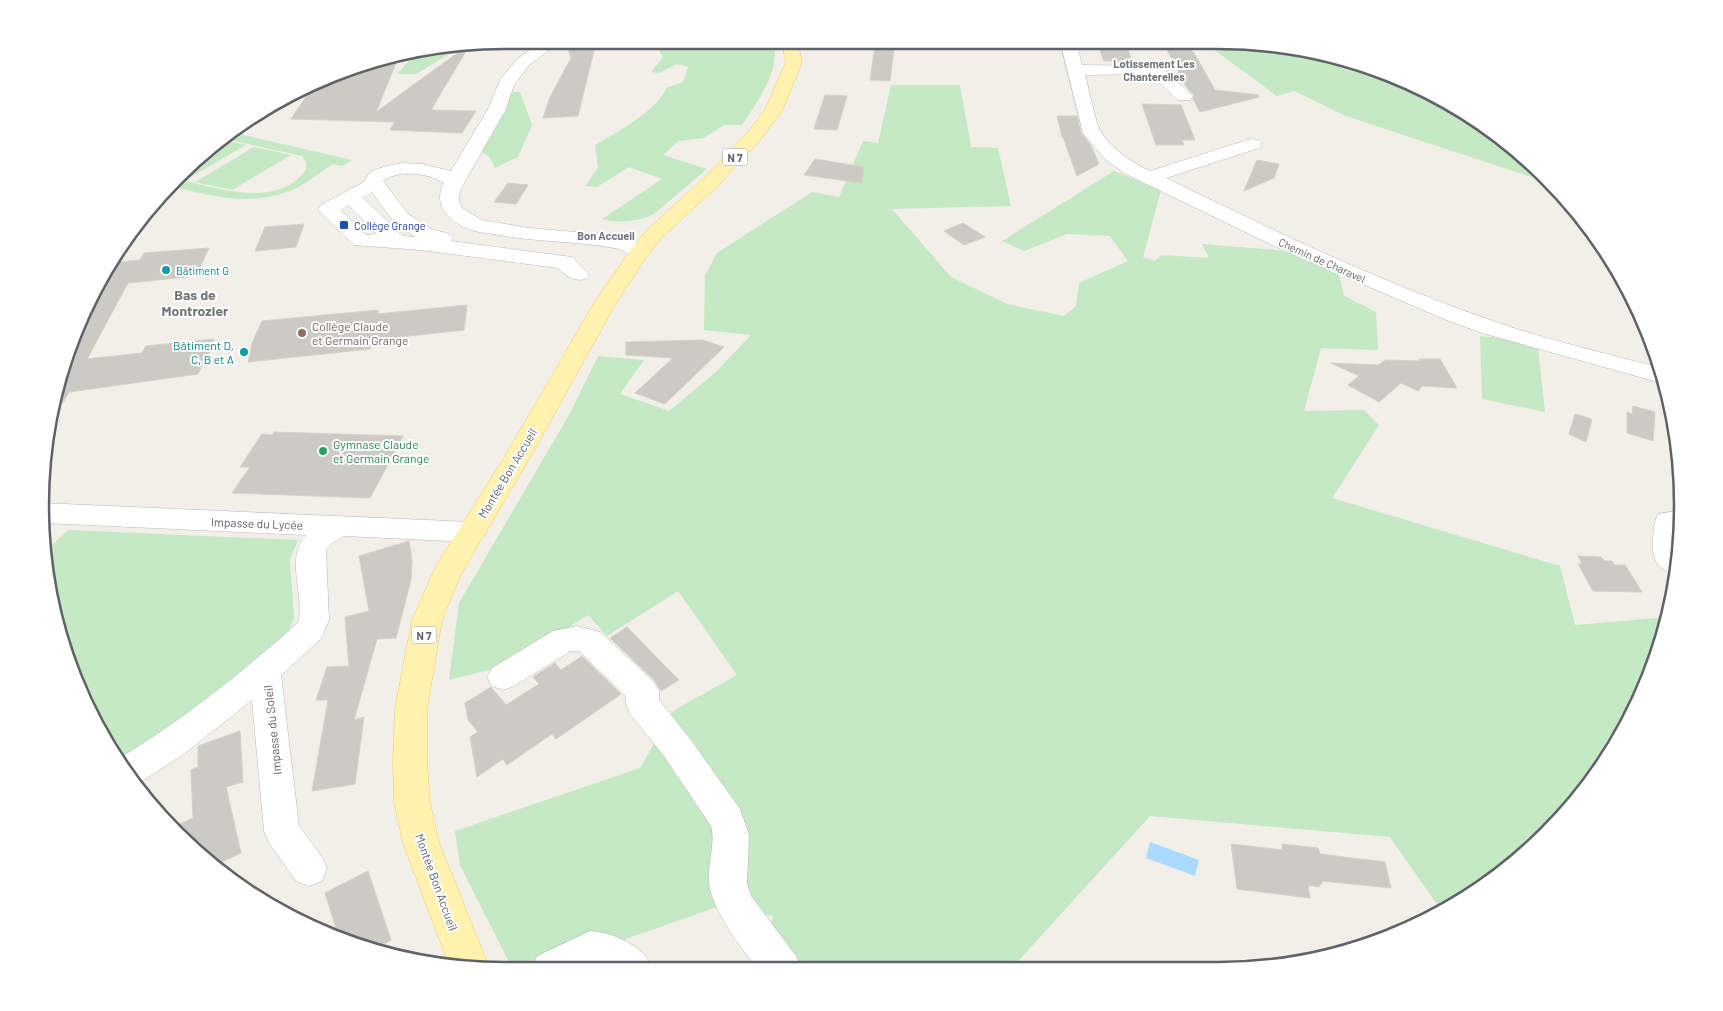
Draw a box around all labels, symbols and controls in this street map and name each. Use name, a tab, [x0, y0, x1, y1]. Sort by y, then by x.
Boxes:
district label: Lotissement Les Chanterelles	[1113, 57, 1195, 83]
road number: N 7	[722, 148, 748, 166]
marker: Collège Grange	[338, 219, 350, 231]
place label: Collège Grange	[354, 219, 426, 232]
district label: Bon Accueil	[577, 229, 635, 242]
street label: Chemin de Charavel	[1277, 235, 1367, 285]
marker: Bâtiment G	[160, 264, 172, 276]
place label: Bâtiment G	[176, 264, 229, 277]
district label: Bas de Montrozier	[162, 286, 229, 319]
place label: Collège Claude et Germain Grange	[312, 319, 408, 347]
marker: Collège Claude et Germain Grange	[296, 327, 308, 339]
place label: Bâtiment D, C, B et A	[173, 338, 234, 366]
marker: Bâtiment D, C, B et A	[238, 346, 250, 358]
street label: Montée Bon Accueil	[475, 426, 539, 520]
place label: Gymnase Claude et Germain Grange	[333, 437, 429, 465]
marker: Gymnase Claude et Germain Grange	[317, 445, 329, 457]
street label: Impasse du Lycée	[211, 514, 303, 532]
road number: N 7	[412, 626, 436, 644]
street label: Impasse du Soleil	[260, 685, 284, 775]
street label: Montée Bon Accueil	[413, 832, 461, 932]

